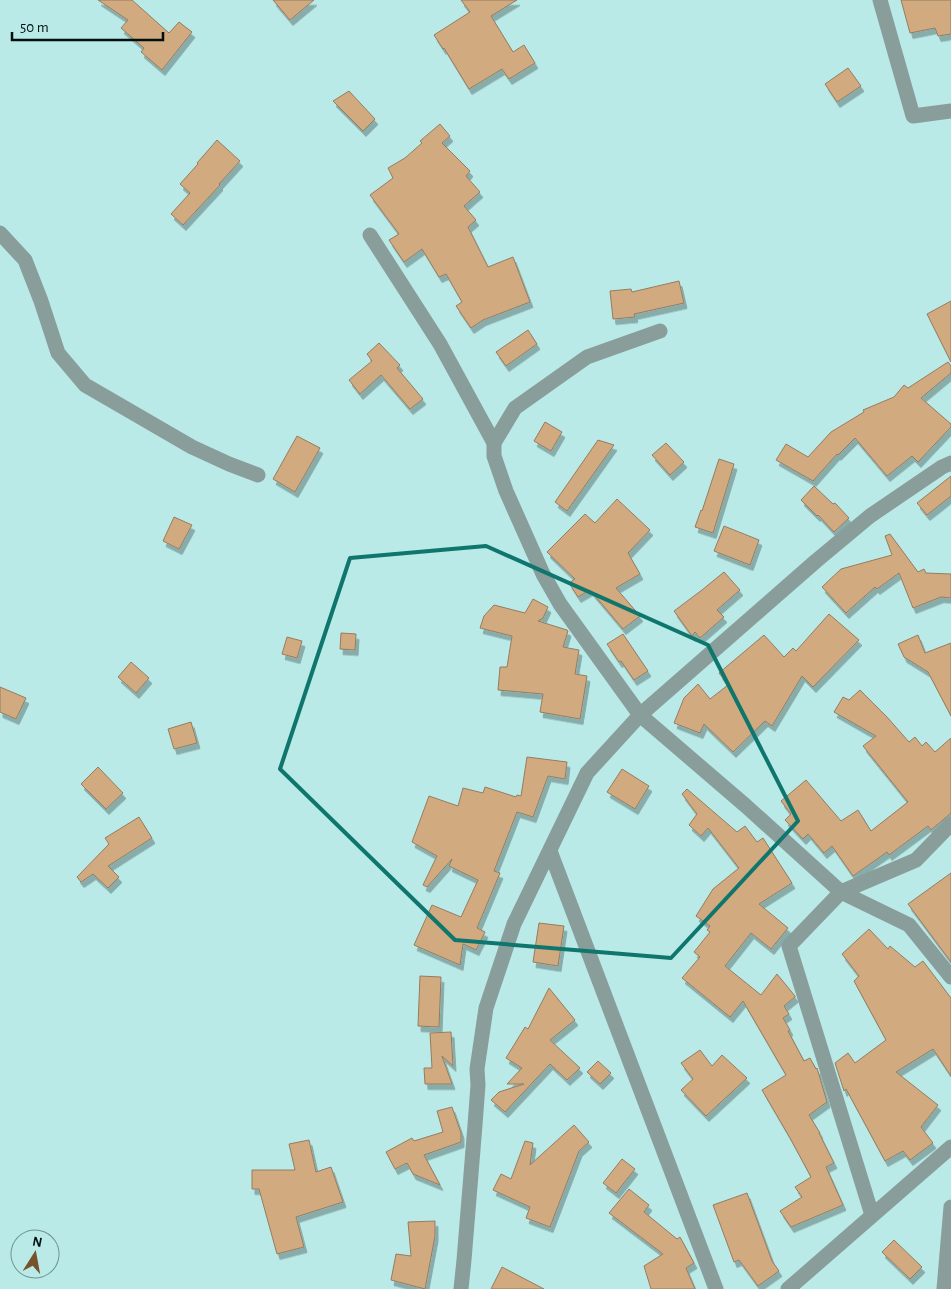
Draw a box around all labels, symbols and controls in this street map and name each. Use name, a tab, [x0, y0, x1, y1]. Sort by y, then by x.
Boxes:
scale bar	[12, 10, 164, 42]
text: 50 m	[20, 20, 49, 35]
north arrow	[10, 1229, 60, 1279]
text: N	[31, 1234, 43, 1250]

